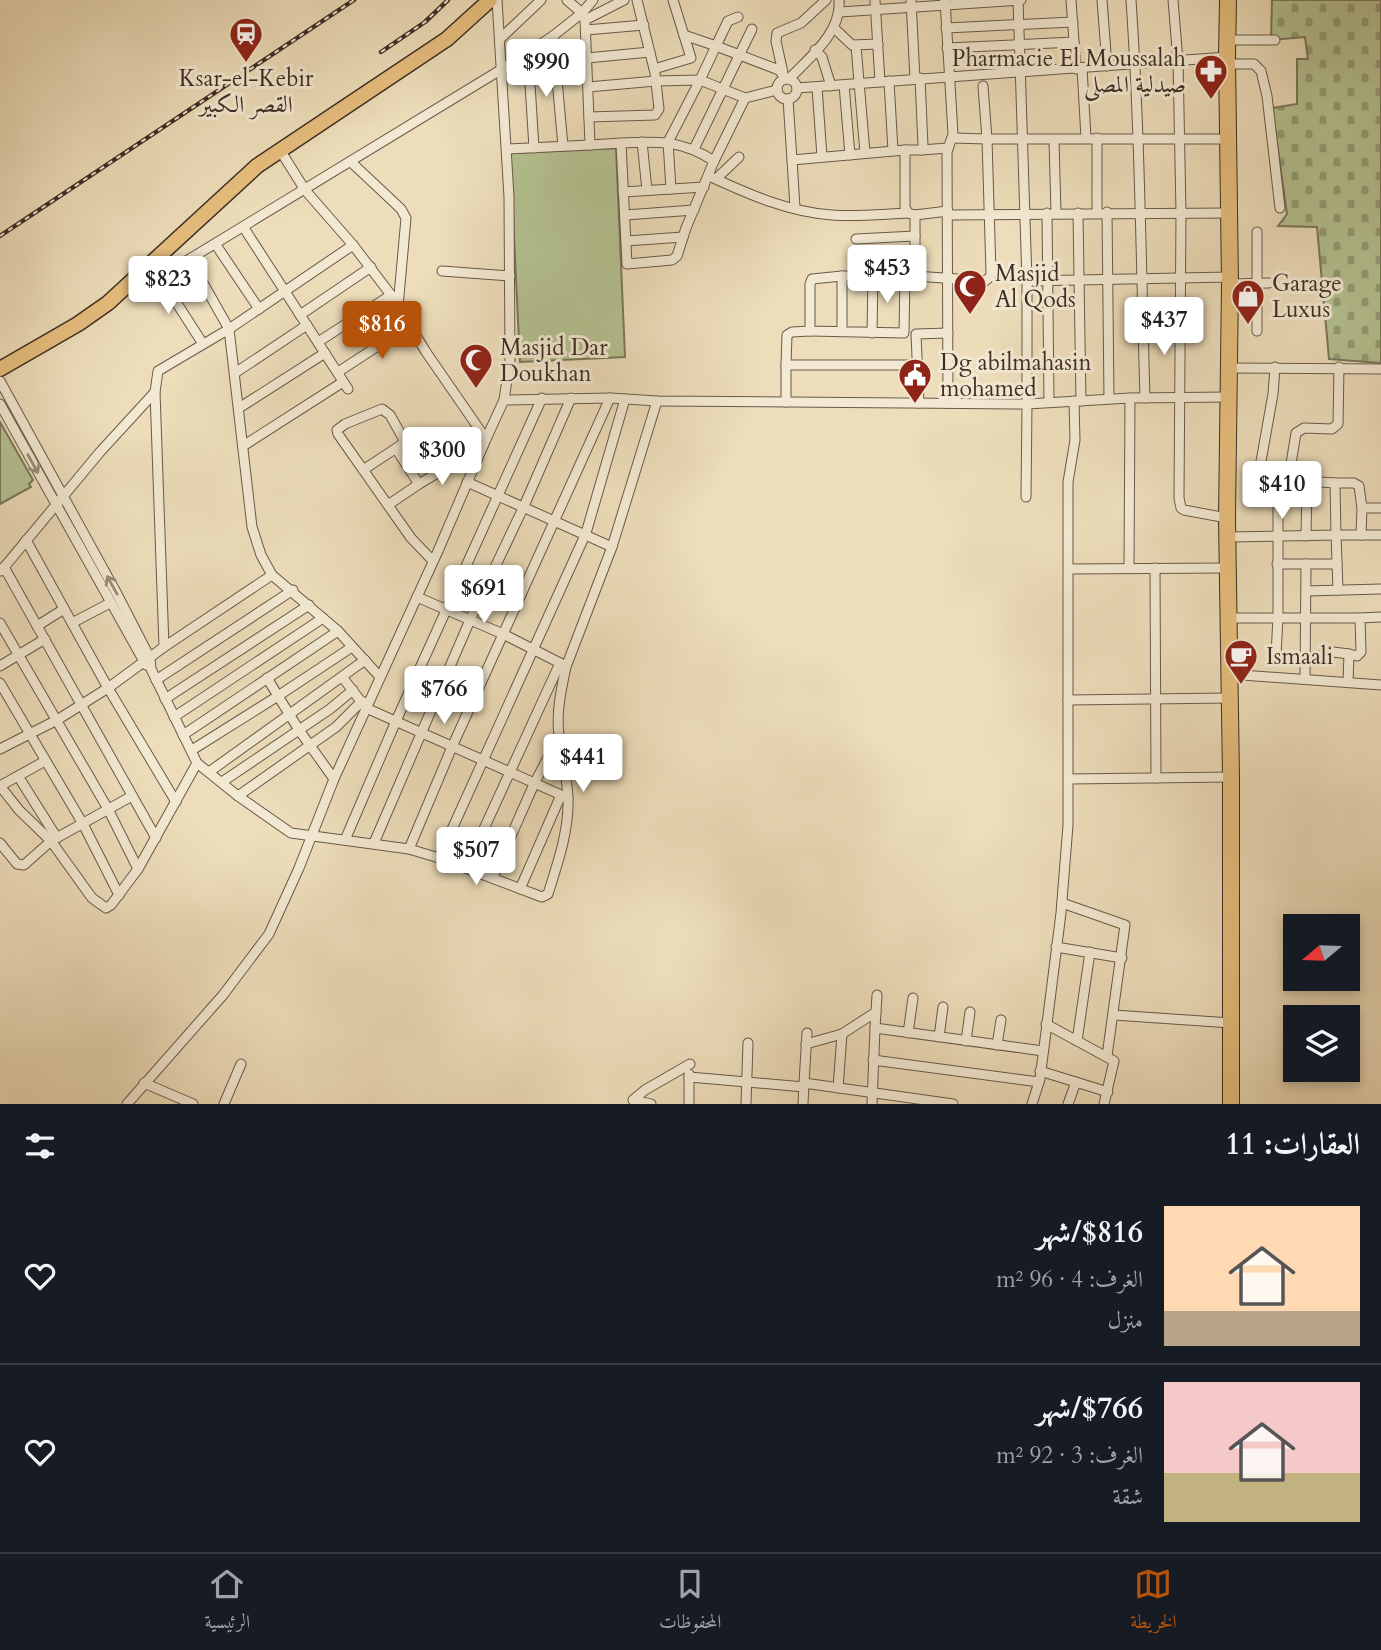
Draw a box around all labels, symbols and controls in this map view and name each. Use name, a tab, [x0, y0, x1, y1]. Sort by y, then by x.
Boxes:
station icon: Ksar-el-Kebir القصر الكبير	[227, 15, 265, 64]
pin: $990	[505, 40, 587, 99]
place label: Pharmacie El Moussalah صيدلية المصلى	[952, 43, 1186, 102]
text: $990	[522, 46, 570, 77]
pharmacy icon: Pharmacie El Moussalah صيدلية المصلى	[1192, 52, 1230, 101]
place label: Ksar-el-Kebir القصر الكبير	[179, 63, 314, 120]
pin: $453	[846, 246, 928, 305]
text: $453	[863, 252, 911, 283]
pin: $823	[127, 256, 209, 316]
place label: Masjid Al Qods	[995, 258, 1076, 315]
text: $823	[144, 263, 192, 294]
mosque icon: Masjid Al Qods	[951, 267, 989, 316]
place label: Garage Luxus	[1272, 268, 1342, 325]
shop icon: Garage Luxus	[1229, 277, 1267, 326]
pin: $437	[1123, 298, 1205, 357]
pin: $816	[341, 302, 423, 361]
text: $437	[1140, 304, 1188, 335]
text: $816	[358, 308, 406, 339]
place label: Masjid Dar Doukhan	[500, 332, 608, 389]
mosque icon: Masjid Dar Doukhan	[457, 341, 495, 390]
place label: Dg abilmahasin mohamed	[940, 347, 1092, 404]
public building icon: Dg abilmahasin mohamed	[896, 356, 934, 405]
pin: $300	[401, 428, 483, 487]
text: $300	[418, 434, 466, 465]
one-way arrow	[27, 453, 40, 474]
pin: $410	[1241, 462, 1323, 521]
text: $410	[1258, 468, 1306, 499]
pin: $691	[443, 566, 525, 625]
text: $691	[460, 572, 508, 603]
one-way arrow	[105, 576, 119, 596]
cafe icon: Ismaali	[1222, 637, 1260, 686]
place label: Ismaali	[1266, 641, 1333, 672]
pin: $766	[403, 666, 485, 726]
text: $766	[420, 673, 468, 704]
pin: $441	[542, 734, 624, 794]
text: $441	[559, 741, 607, 772]
pin: $507	[435, 828, 517, 887]
text: $507	[452, 834, 500, 865]
north arrow	[1283, 914, 1360, 990]
map controls	[1283, 914, 1360, 1082]
button: layers	[1283, 1005, 1360, 1082]
text: العقارات: 11	[1225, 1124, 1360, 1165]
icon: filters	[21, 1127, 59, 1165]
text: $816/شهر	[1037, 1212, 1143, 1253]
icon: home	[1220, 1234, 1304, 1318]
icon: heart	[21, 1257, 59, 1295]
text: الغرف: 4 · 96 m²	[996, 1264, 1143, 1295]
text: منزل	[1108, 1305, 1143, 1336]
text: $766/شهر	[1037, 1388, 1143, 1429]
icon: home	[1220, 1410, 1304, 1494]
icon: heart	[21, 1433, 59, 1471]
text: الغرف: 3 · 92 m²	[996, 1440, 1143, 1471]
text: شقة	[1113, 1481, 1143, 1512]
tab: الرئيسية	[204, 1565, 250, 1640]
tab: المحفوظات	[659, 1565, 722, 1640]
tab: الخريطة	[1130, 1565, 1177, 1640]

